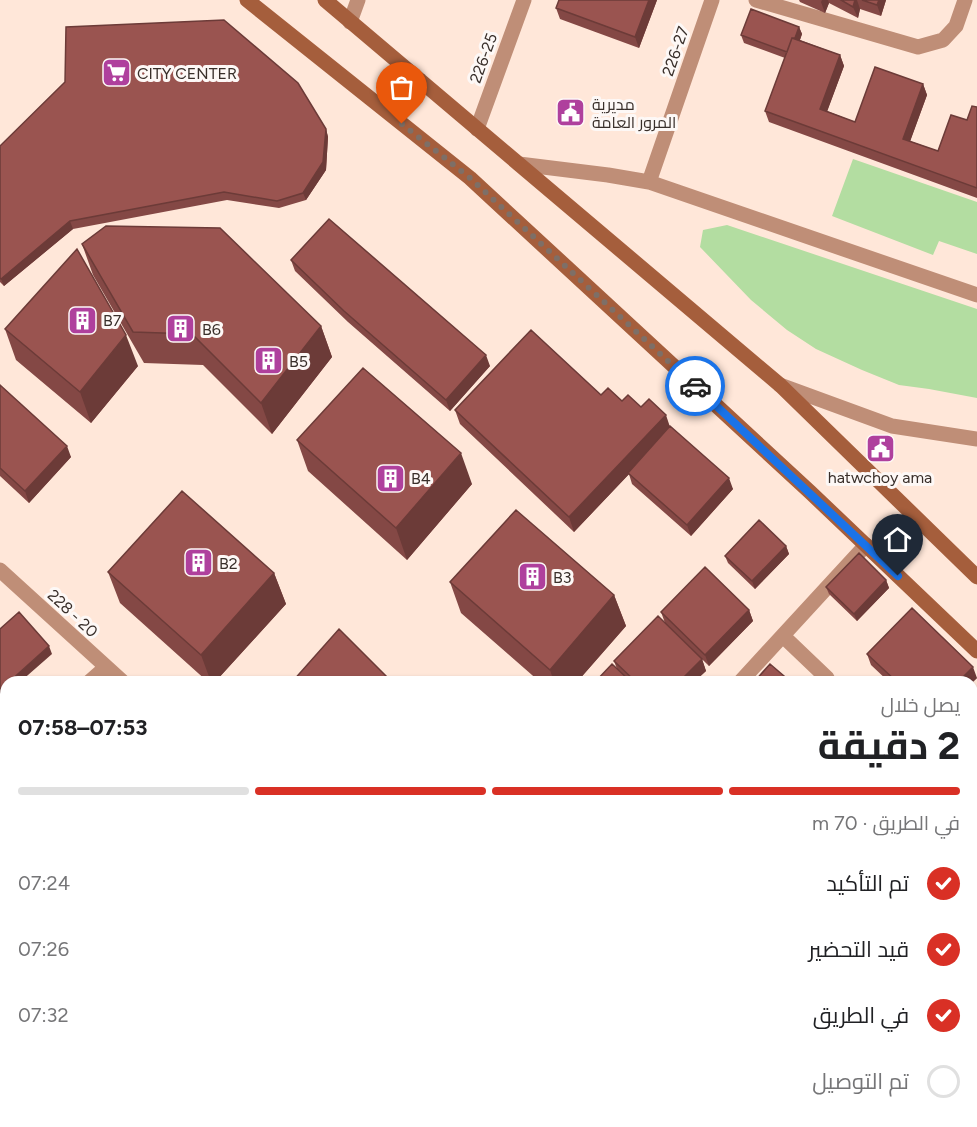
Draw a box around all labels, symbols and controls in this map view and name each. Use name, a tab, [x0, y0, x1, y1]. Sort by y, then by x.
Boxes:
street label: 226-27	[658, 24, 693, 78]
street label: 226-25	[466, 31, 501, 86]
supermarket icon: CITY CENTER	[100, 57, 132, 89]
pin	[376, 62, 427, 124]
place label: CITY CENTER	[137, 64, 237, 83]
icon: bag	[385, 71, 418, 104]
place label: مديرية المرور العامة	[592, 95, 676, 132]
public building icon: مديرية المرور العامة	[555, 97, 587, 129]
building icon: B7	[66, 304, 98, 336]
place label: B7	[103, 311, 122, 330]
building icon: B6	[165, 313, 197, 345]
place label: B6	[202, 320, 221, 339]
building icon: B5	[252, 345, 284, 377]
place label: B5	[289, 352, 308, 371]
courier	[665, 356, 725, 416]
icon: car	[679, 370, 712, 403]
public building icon: hatwchoy ama	[864, 433, 896, 465]
building icon: B4	[374, 462, 406, 494]
place label: hatwchoy ama	[828, 468, 932, 487]
place label: B4	[411, 469, 431, 488]
pin	[872, 514, 923, 576]
icon: home	[881, 523, 914, 556]
building icon: B2	[182, 547, 214, 579]
place label: B2	[219, 554, 238, 573]
building icon: B3	[516, 561, 548, 593]
place label: B3	[553, 568, 571, 587]
street label: 228 - 20	[44, 585, 102, 641]
text: يصل خلال	[881, 693, 960, 717]
text: 07:53–07:58	[18, 714, 148, 741]
text: 2 دقيقة	[818, 722, 960, 769]
text: في الطريق · 70 m	[812, 811, 960, 835]
icon: check	[927, 867, 960, 900]
text: تم التأكيد	[826, 870, 909, 897]
text: 07:24	[18, 871, 70, 895]
icon: check	[927, 933, 960, 966]
text: قيد التحضير	[808, 936, 909, 963]
text: 07:26	[18, 937, 69, 961]
icon: check	[927, 999, 960, 1032]
text: في الطريق	[813, 1002, 909, 1029]
text: 07:32	[18, 1003, 69, 1027]
text: تم التوصيل	[812, 1068, 909, 1095]

